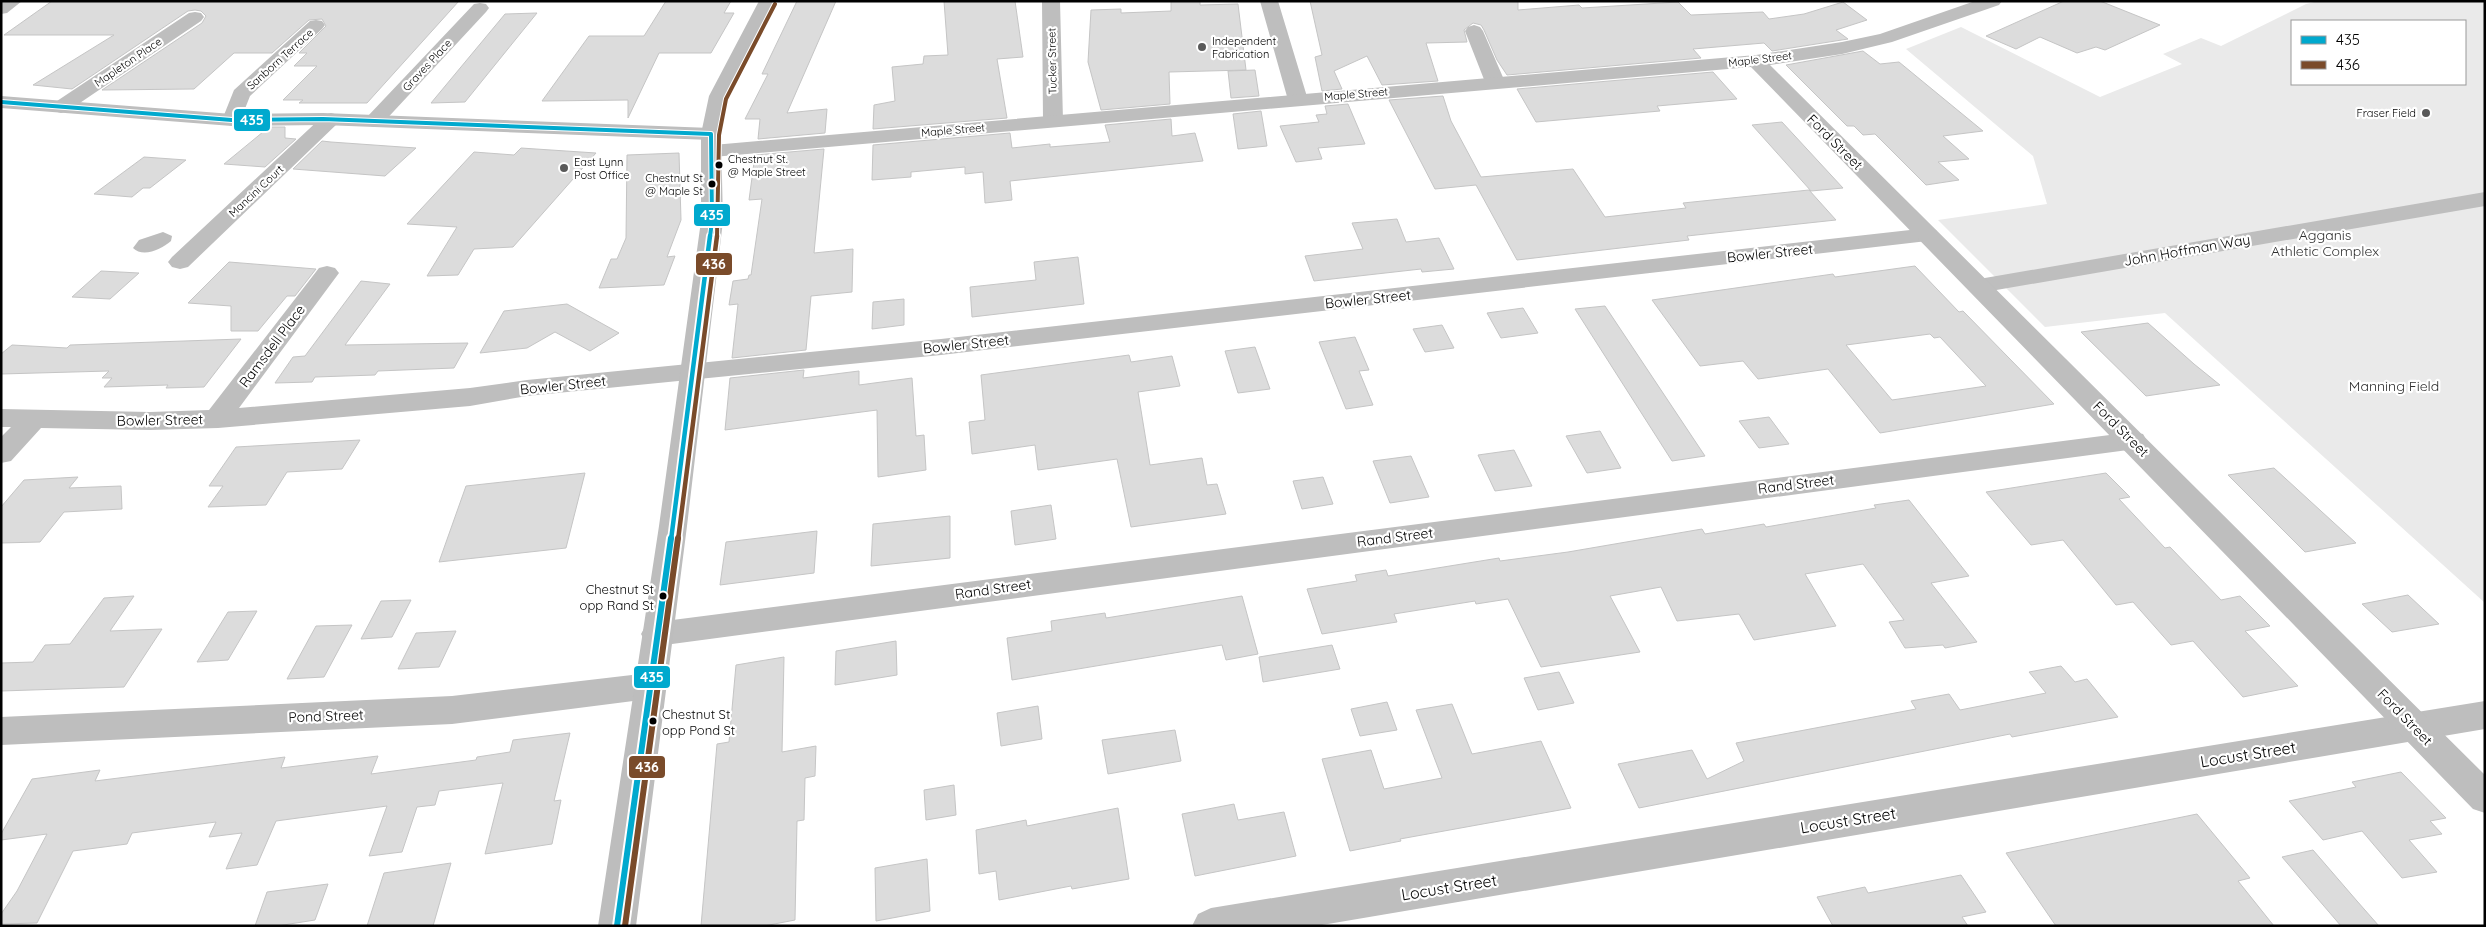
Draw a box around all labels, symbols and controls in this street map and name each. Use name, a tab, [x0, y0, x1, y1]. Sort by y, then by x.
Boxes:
legend	[2291, 20, 2466, 85]
street label: Sanborn Terrace	[244, 26, 316, 92]
street label: Tucker Street	[1044, 27, 1060, 94]
text: 435	[2336, 30, 2360, 49]
street label: Mapleton Place	[92, 34, 164, 90]
place label: Independent Fabrication	[1212, 34, 1276, 61]
street label: Graves Place	[399, 36, 455, 94]
marker: Independent Fabrication	[1196, 41, 1208, 53]
street label: Maple Street	[1727, 48, 1793, 70]
text: 436	[2336, 55, 2360, 74]
street label: Maple Street	[1323, 84, 1389, 104]
place label: Fraser Field	[2357, 106, 2416, 120]
marker: Fraser Field	[2420, 107, 2432, 119]
line badge: 435	[233, 108, 271, 132]
street label: Ford Street	[1803, 110, 1867, 174]
text: 435	[240, 111, 264, 129]
street label: Maple Street	[920, 120, 986, 140]
place label: Chestnut St. @ Maple Street	[728, 152, 806, 179]
place label: East Lynn Post Office	[574, 155, 630, 182]
marker: Chestnut St. @ Maple Street	[714, 160, 724, 170]
street label: Mancini Court	[226, 162, 287, 220]
marker: East Lynn Post Office	[558, 162, 570, 174]
place label: Chestnut St @ Maple St	[645, 171, 703, 198]
marker: Chestnut St @ Maple St	[707, 179, 717, 189]
line badge: 435	[693, 203, 731, 227]
text: 435	[700, 206, 724, 224]
park label: Agganis Athletic Complex	[2271, 226, 2379, 260]
street label: John Hoffman Way	[2122, 230, 2252, 270]
street label: Bowler Street	[1726, 240, 1814, 266]
line badge: 436	[695, 252, 733, 276]
text: 436	[702, 255, 726, 273]
street label: Bowler Street	[1324, 286, 1412, 312]
street label: Ramsdell Place	[235, 301, 309, 391]
street label: Bowler Street	[922, 331, 1010, 357]
street label: Bowler Street	[519, 372, 607, 398]
park label: Manning Field	[2349, 377, 2439, 395]
street label: Ford Street	[2089, 397, 2153, 461]
street label: Bowler Street	[117, 410, 204, 430]
street label: Rand Street	[1757, 470, 1835, 498]
street label: Rand Street	[1356, 523, 1434, 551]
street label: Rand Street	[954, 575, 1032, 603]
place label: Chestnut St opp Rand St	[580, 581, 654, 613]
marker: Chestnut St opp Rand St	[658, 591, 668, 601]
line badge: 435	[633, 665, 671, 689]
text: 435	[640, 668, 664, 686]
street label: Ford Street	[2374, 685, 2437, 749]
street label: Pond Street	[288, 706, 364, 726]
place label: Chestnut St opp Pond St	[662, 706, 735, 738]
marker: Chestnut St opp Pond St	[648, 716, 658, 726]
street label: Locust Street	[2199, 737, 2297, 771]
line badge: 436	[628, 755, 666, 779]
text: 436	[635, 758, 659, 776]
street label: Locust Street	[1799, 803, 1897, 837]
street label: Locust Street	[1400, 870, 1498, 904]

